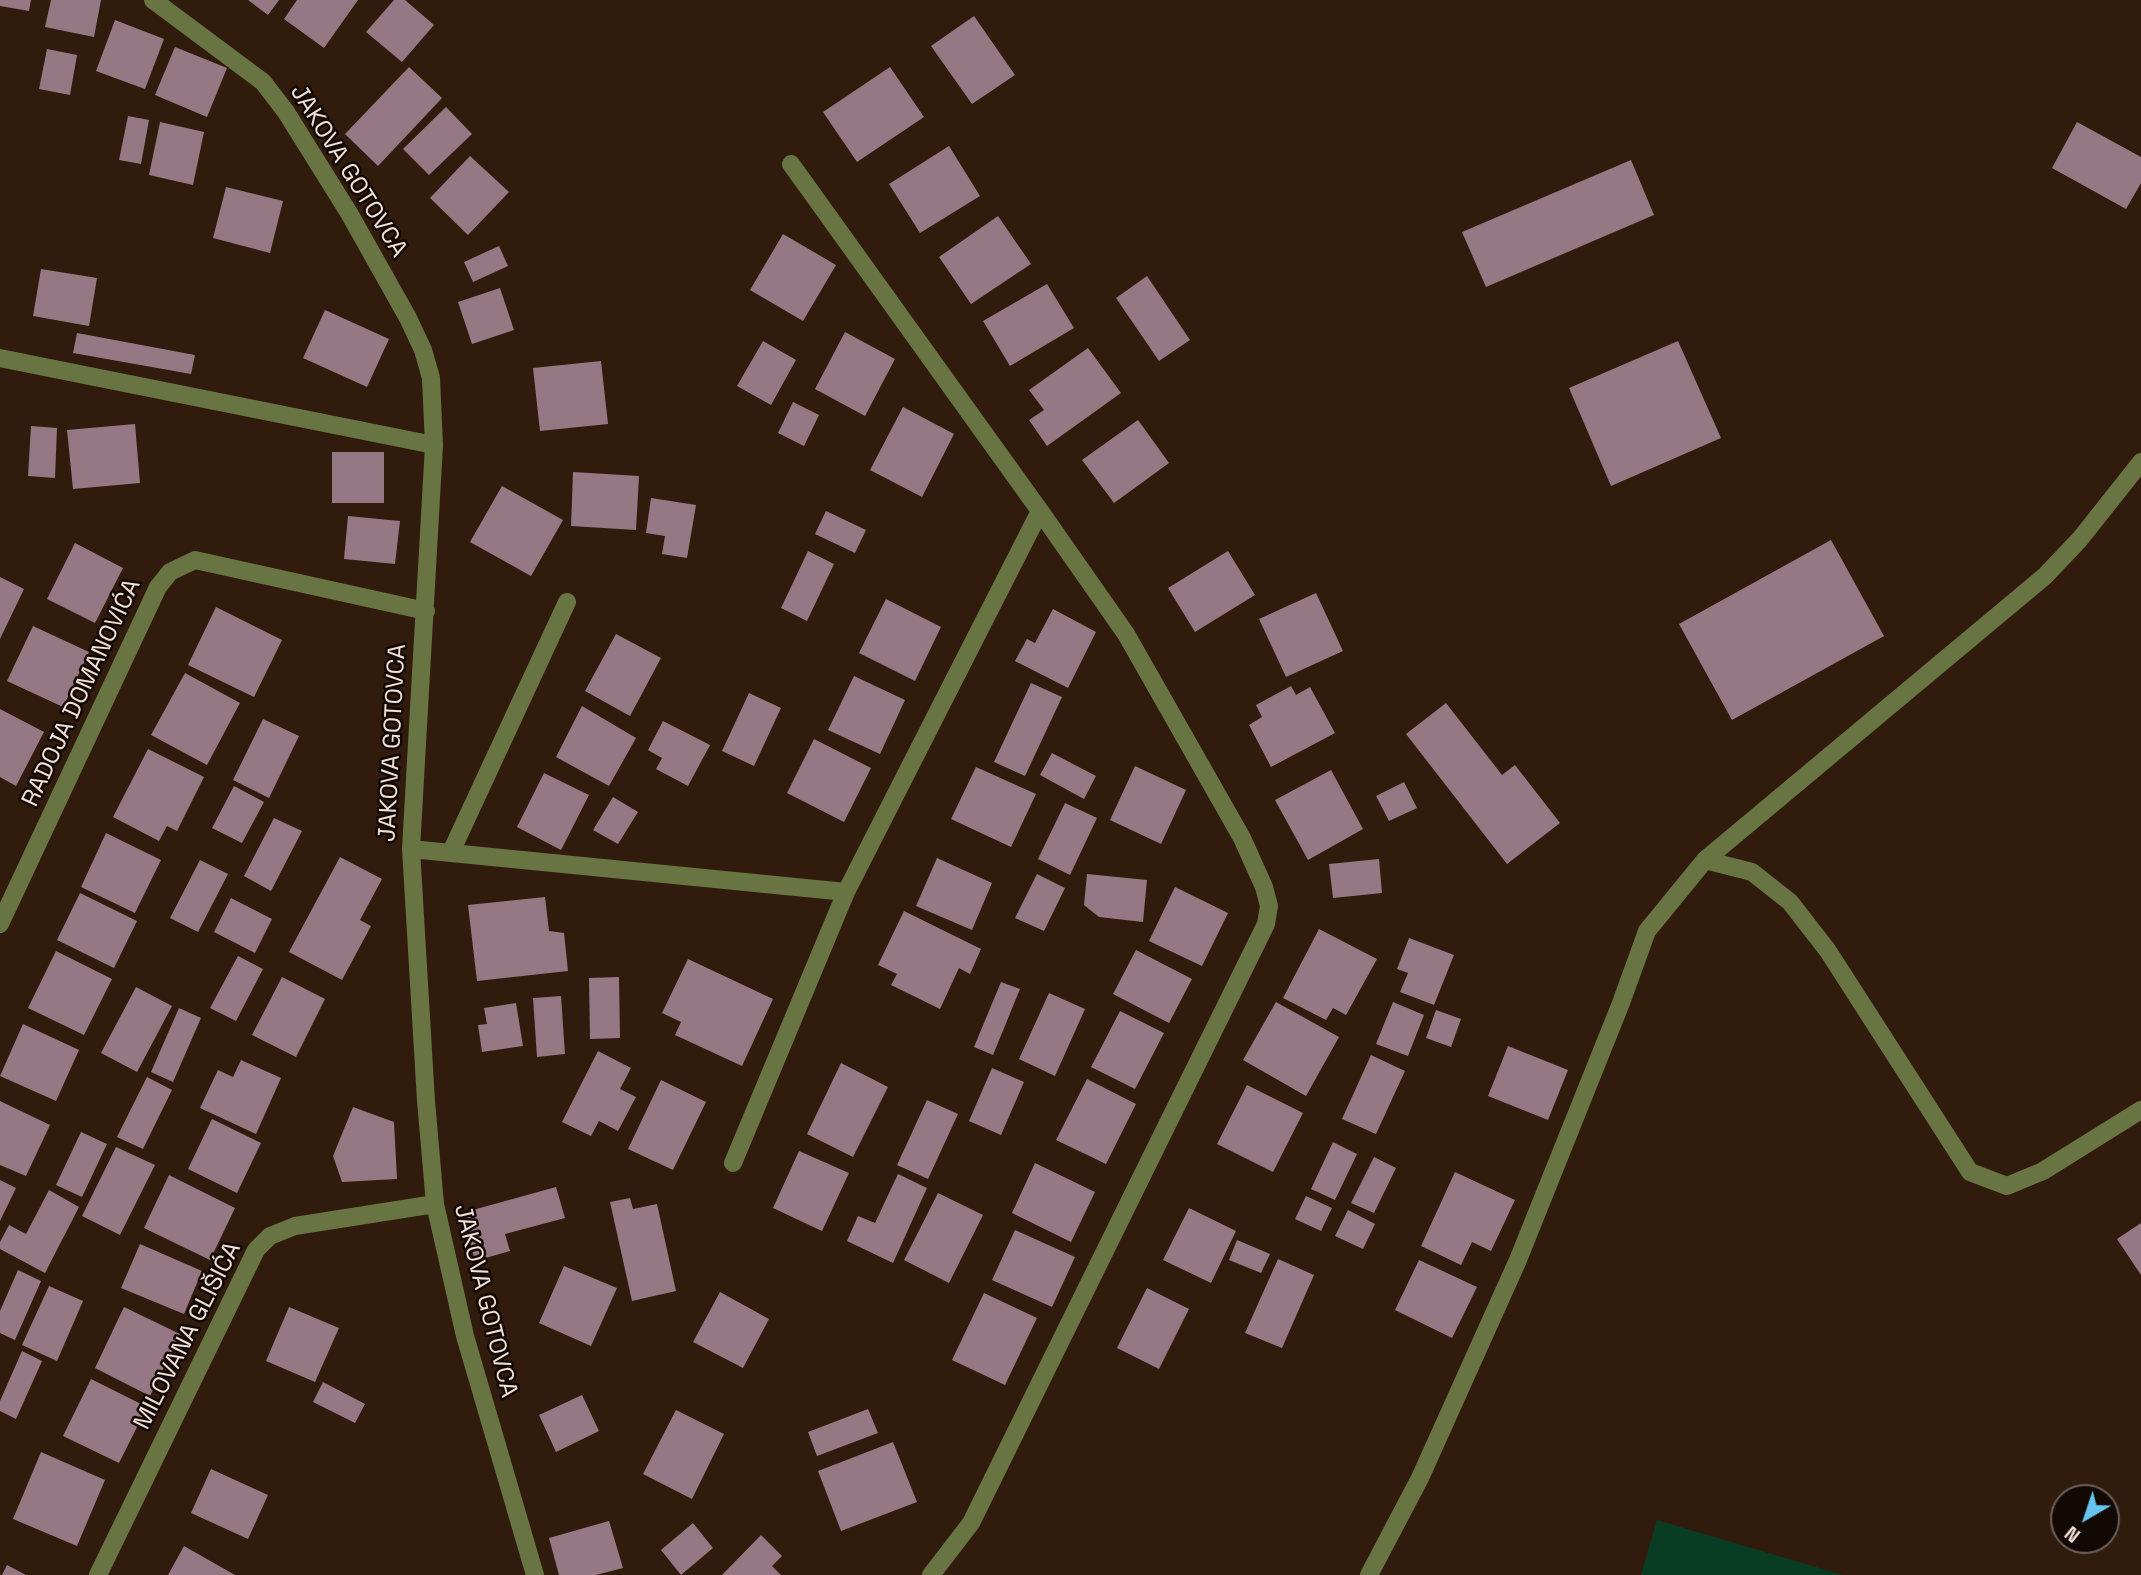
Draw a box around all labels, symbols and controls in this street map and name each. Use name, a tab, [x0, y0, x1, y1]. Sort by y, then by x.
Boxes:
street label: JAKOVA GOTOVCA	[283, 79, 413, 263]
street label: RADOJA DOMANOVIĆA	[17, 575, 147, 811]
street label: JAKOVA GOTOVCA	[373, 643, 413, 843]
street label: JAKOVA GOTOVCA	[447, 1201, 523, 1401]
street label: MILOVANA GLIŠIĆA	[128, 1237, 248, 1435]
north arrow	[2050, 1484, 2120, 1554]
text: N	[2060, 1520, 2086, 1548]

